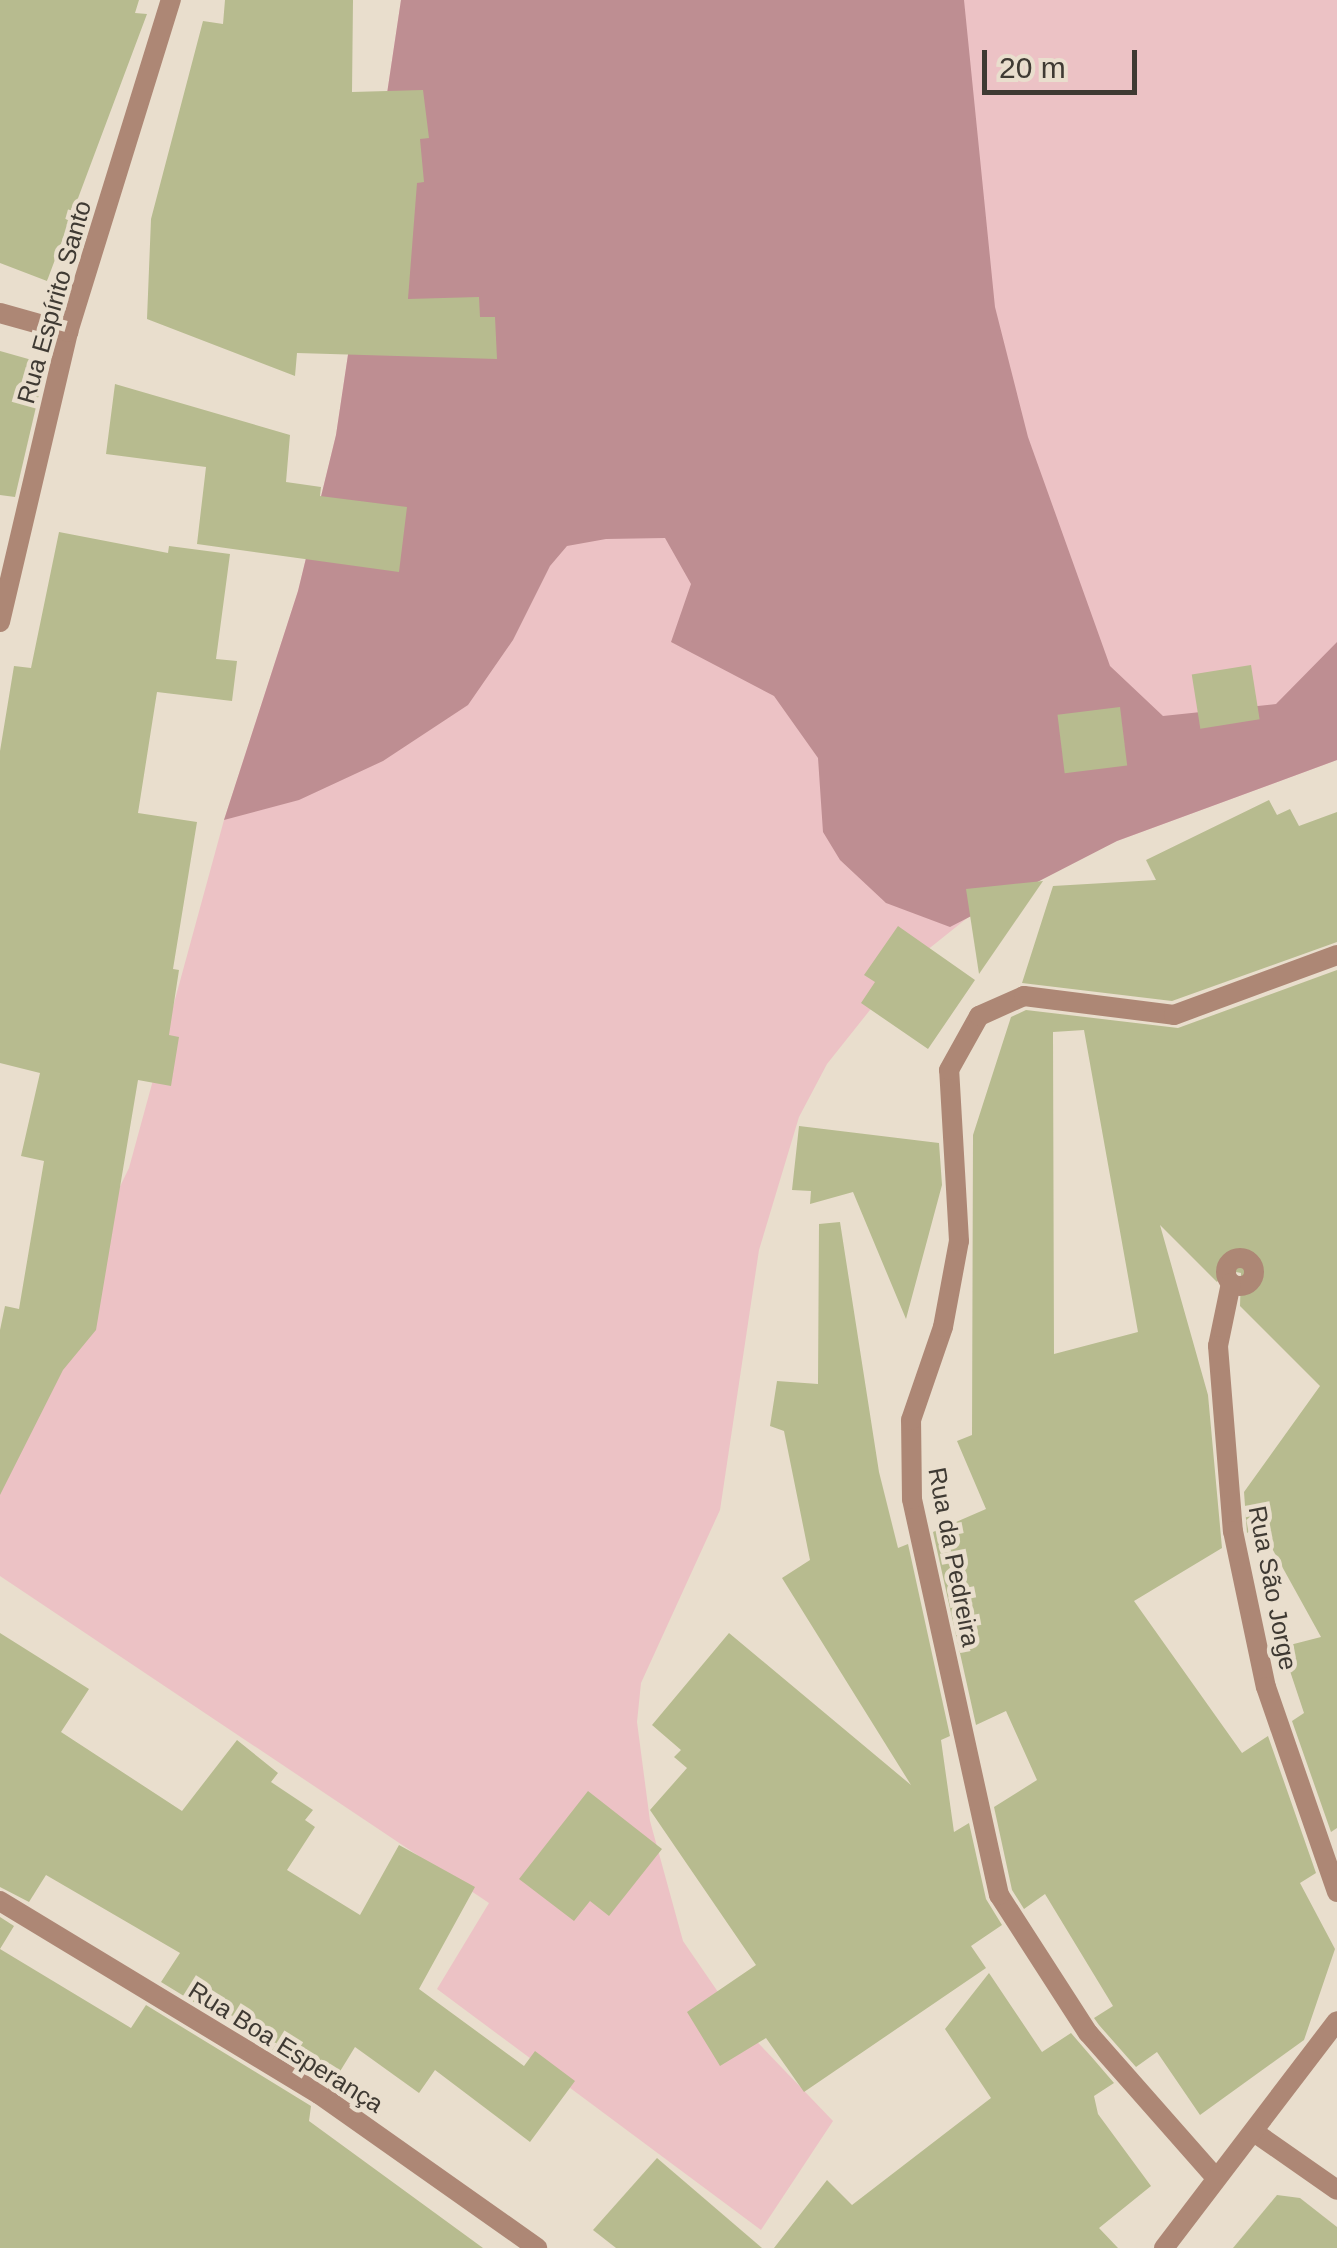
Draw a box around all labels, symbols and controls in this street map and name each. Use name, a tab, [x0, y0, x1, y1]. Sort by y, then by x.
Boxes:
scale bar	[987, 30, 1142, 92]
text: 20 m	[999, 51, 1066, 84]
street label: Rua Espírito Santo	[11, 197, 97, 407]
street label: Rua da Pedreira	[922, 1465, 986, 1649]
street label: Rua São Jorge	[1242, 1503, 1304, 1673]
street label: Rua Boa Esperança	[183, 1975, 389, 2119]

